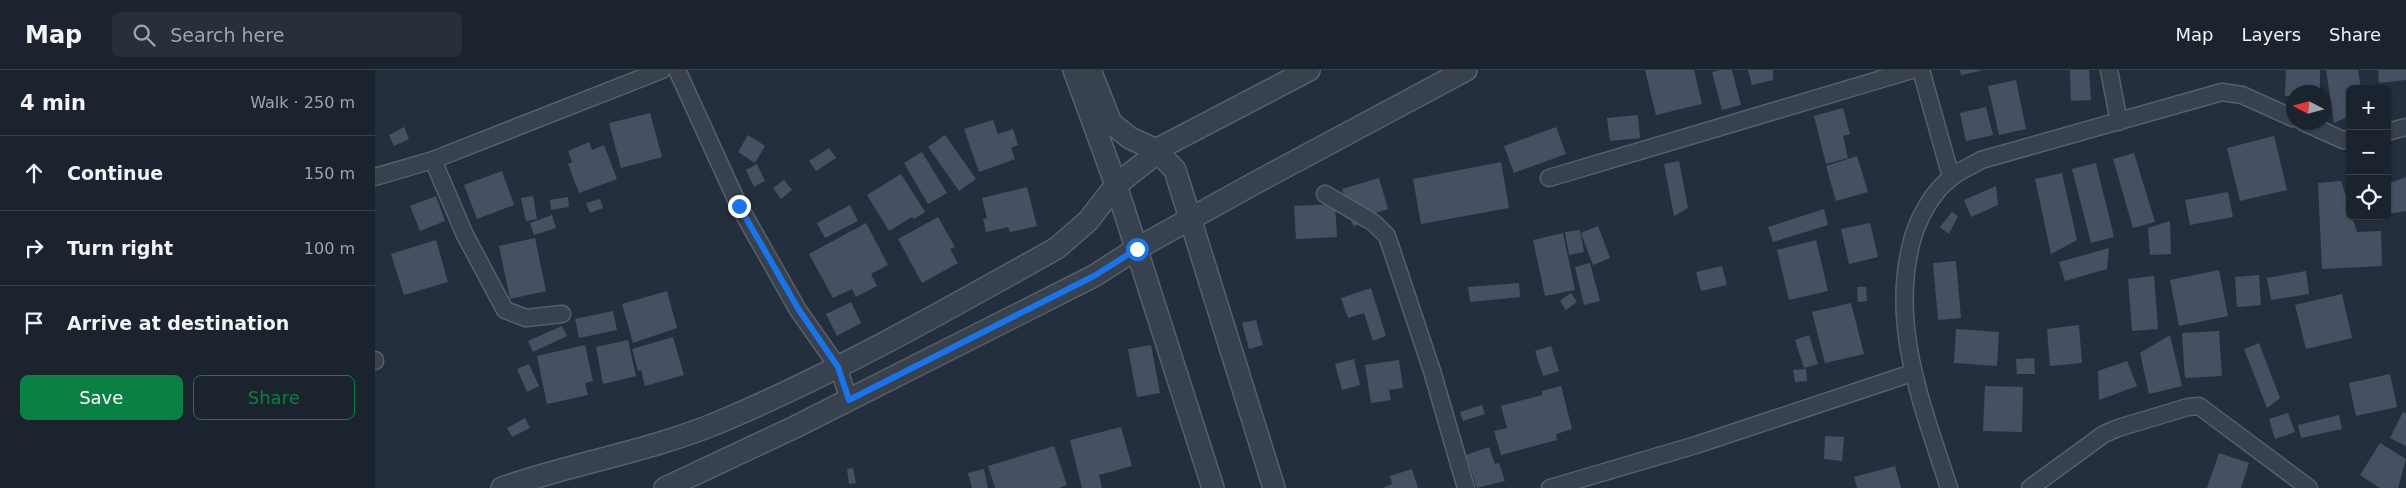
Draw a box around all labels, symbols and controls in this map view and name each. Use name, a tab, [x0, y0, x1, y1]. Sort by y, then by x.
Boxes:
search box	[112, 12, 462, 57]
text: Map	[25, 21, 82, 49]
icon: search	[130, 21, 158, 49]
text: Search here	[170, 24, 284, 46]
text: Map	[2175, 24, 2213, 45]
text: Layers	[2241, 24, 2301, 45]
text: Share	[2329, 24, 2381, 45]
north arrow	[2286, 85, 2331, 130]
map controls	[2346, 85, 2391, 220]
button: +	[2346, 85, 2391, 130]
text: 4 min	[20, 91, 86, 115]
text: Walk · 250 m	[250, 93, 355, 112]
button: −	[2346, 130, 2391, 175]
icon: ahead	[20, 159, 48, 187]
text: Continue	[67, 162, 163, 184]
text: 150 m	[304, 164, 355, 183]
button: locate	[2346, 175, 2391, 220]
route end	[728, 195, 751, 218]
icon: right	[20, 234, 48, 262]
text: Turn right	[67, 237, 173, 259]
route start	[1126, 238, 1149, 261]
text: 100 m	[304, 239, 355, 258]
icon: arrive	[20, 309, 48, 337]
text: Arrive at destination	[67, 312, 289, 334]
button: Save	[20, 375, 183, 420]
button: Share	[193, 375, 355, 420]

